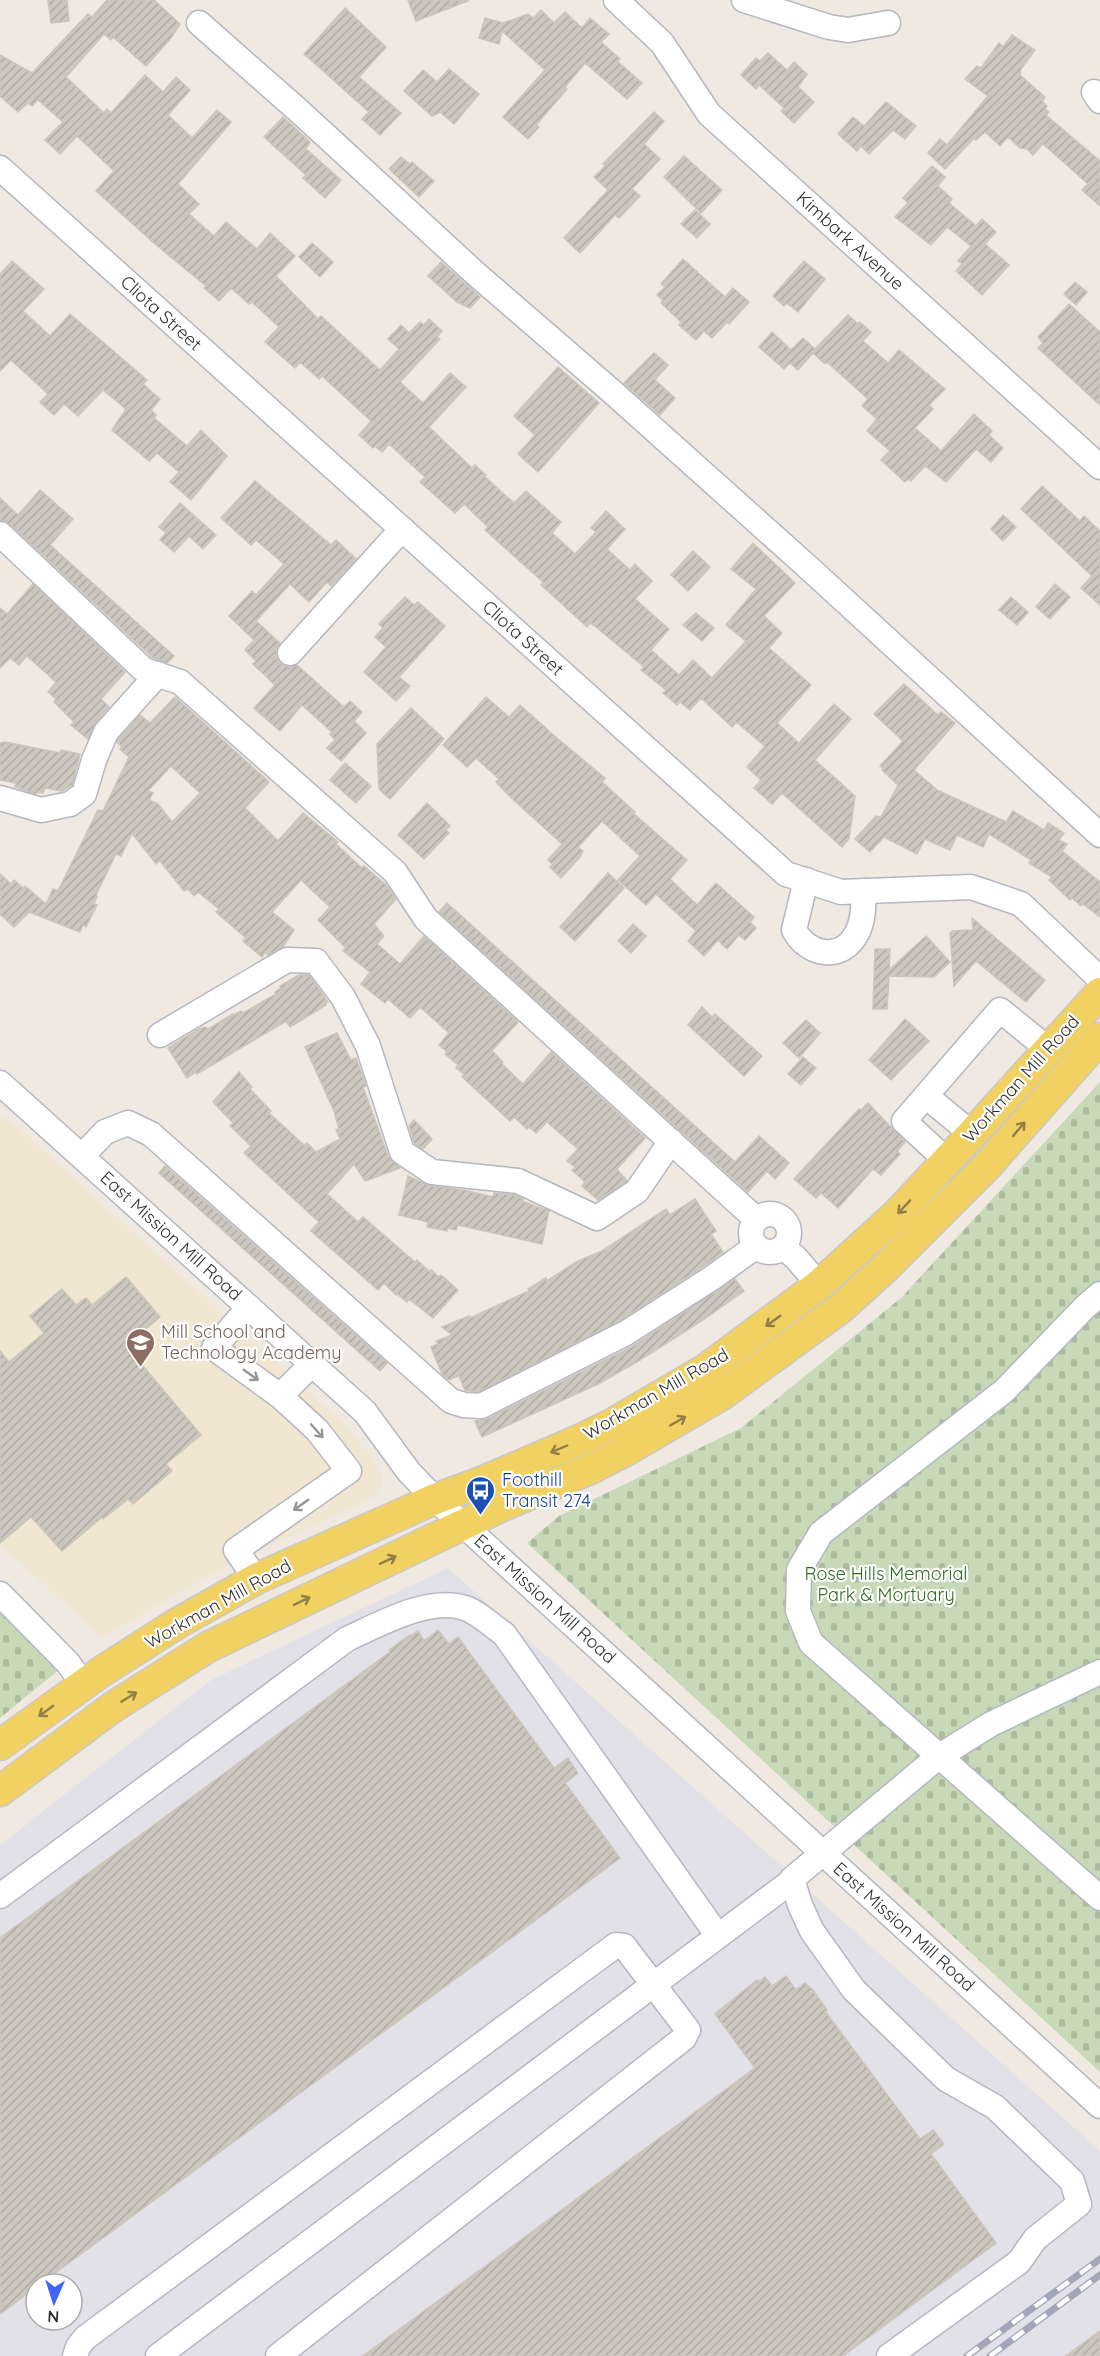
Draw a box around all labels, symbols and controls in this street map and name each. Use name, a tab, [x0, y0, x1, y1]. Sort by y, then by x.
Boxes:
street label: Kimbark Avenue	[792, 186, 909, 295]
street label: Cliota Street	[116, 270, 207, 355]
street label: Cliota Street	[478, 595, 569, 680]
street label: Workman Mill Road	[957, 1010, 1084, 1147]
one-way arrow	[1012, 1121, 1025, 1137]
street label: East Mission Mill Road	[96, 1166, 247, 1305]
one-way arrow	[896, 1199, 911, 1214]
one-way arrow	[765, 1315, 781, 1327]
place label: Mill School and Technology Academy	[161, 1320, 341, 1364]
school or university icon: Mill School and Technology Academy	[124, 1326, 156, 1368]
street label: Workman Mill Road	[579, 1343, 732, 1444]
one-way arrow	[243, 1369, 259, 1381]
one-way arrow	[669, 1414, 686, 1426]
one-way arrow	[310, 1424, 324, 1439]
one-way arrow	[550, 1443, 568, 1455]
place label: Foothill Transit 274	[502, 1468, 591, 1512]
bus stop icon: Foothill Transit 274	[465, 1474, 497, 1516]
one-way arrow	[294, 1498, 310, 1511]
street label: East Mission Mill Road	[470, 1529, 621, 1668]
one-way arrow	[378, 1553, 396, 1565]
street label: Workman Mill Road	[141, 1554, 295, 1653]
park label: Rose Hills Memorial Park & Mortuary	[805, 1562, 968, 1606]
one-way arrow	[293, 1595, 310, 1607]
one-way arrow	[120, 1690, 137, 1702]
one-way arrow	[38, 1705, 54, 1717]
street label: East Mission Mill Road	[829, 1857, 980, 1996]
north arrow	[24, 2272, 84, 2332]
text: N	[47, 2307, 60, 2327]

